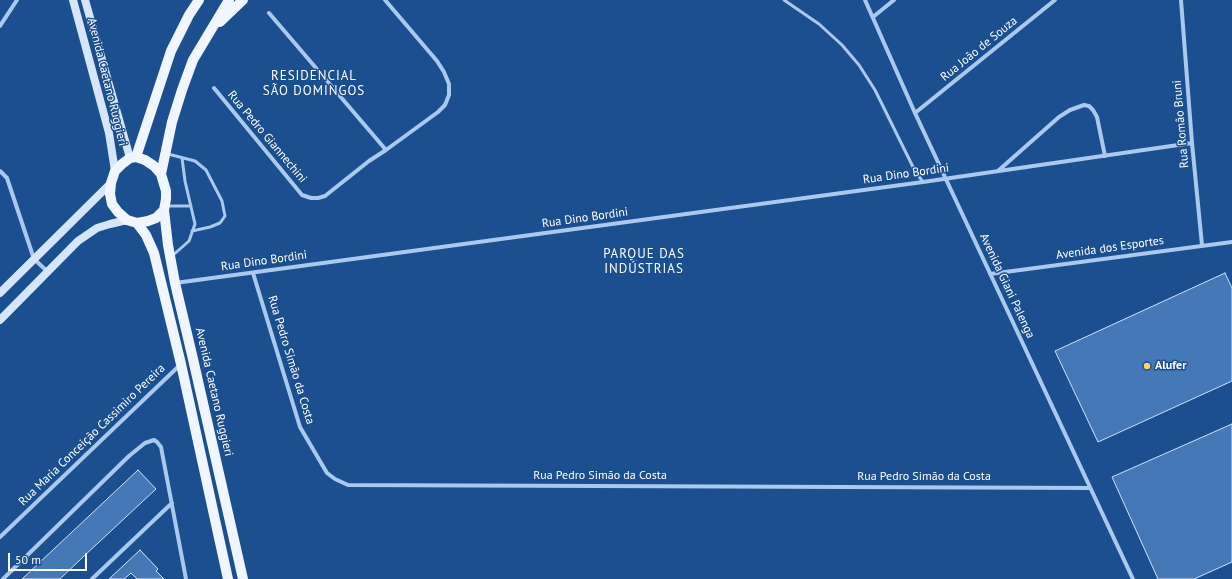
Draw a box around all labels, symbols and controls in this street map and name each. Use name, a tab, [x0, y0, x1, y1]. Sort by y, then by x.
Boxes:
street label: Rua João de Souza	[938, 14, 1020, 84]
street label: Avenida Caetano Ruggieri	[84, 16, 130, 148]
district label: RESIDENCIAL SÃO DOMINGOS	[263, 68, 365, 99]
street label: Rua Romão Bruni	[1170, 79, 1192, 169]
street label: Rua Pedro Giannechini	[224, 88, 310, 186]
street label: Rua Dino Bordini	[862, 161, 950, 187]
street label: Rua Dino Bordini	[541, 205, 629, 231]
street label: Avenida Giani Palenga	[976, 231, 1038, 341]
street label: Avenida dos Esportes	[1055, 233, 1165, 263]
district label: PARQUE DAS INDÚSTRIAS	[603, 246, 685, 277]
street label: Rua Dino Bordini	[220, 248, 308, 274]
street label: Rua Pedro Simão da Costa	[265, 294, 317, 426]
street label: Avenida Caetano Ruggieri	[192, 326, 236, 458]
place label: Alufer	[1155, 359, 1186, 373]
street label: Rua Maria Conceição Cassimiro Pereira	[16, 361, 168, 509]
marker: Alufer	[1142, 361, 1152, 371]
street label: Rua Pedro Simão da Costa	[533, 469, 667, 483]
street label: Rua Pedro Simão da Costa	[857, 470, 991, 484]
scale bar	[10, 545, 89, 571]
text: 50 m	[15, 552, 41, 567]

